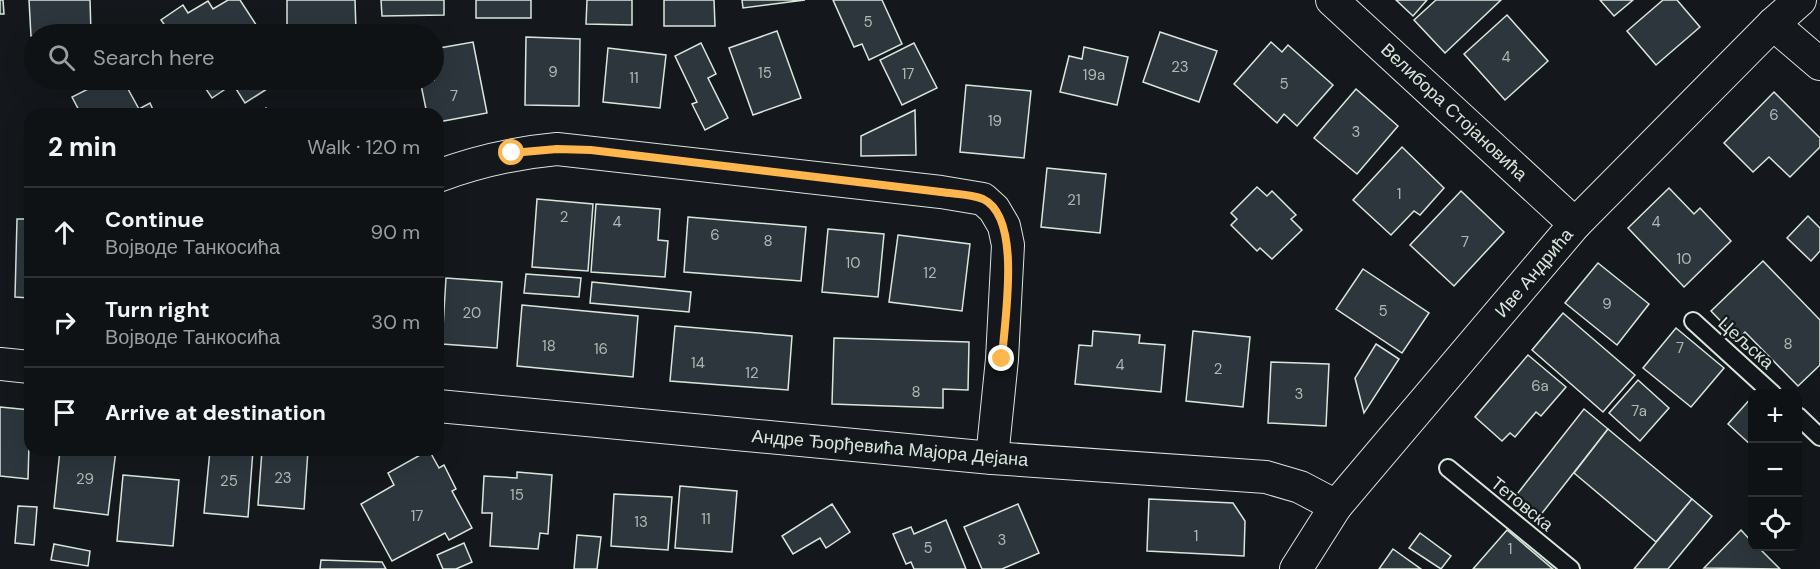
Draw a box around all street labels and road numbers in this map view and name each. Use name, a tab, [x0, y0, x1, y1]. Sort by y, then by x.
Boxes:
street label: Велибора Стојановића	[1376, 38, 1533, 187]
street label: Иве Андрића	[1490, 223, 1579, 323]
street label: Цељска	[1713, 312, 1780, 375]
street label: Андре Ђорђевића Мајора Дејана	[751, 424, 1030, 472]
street label: Тетовска	[1486, 471, 1559, 537]

